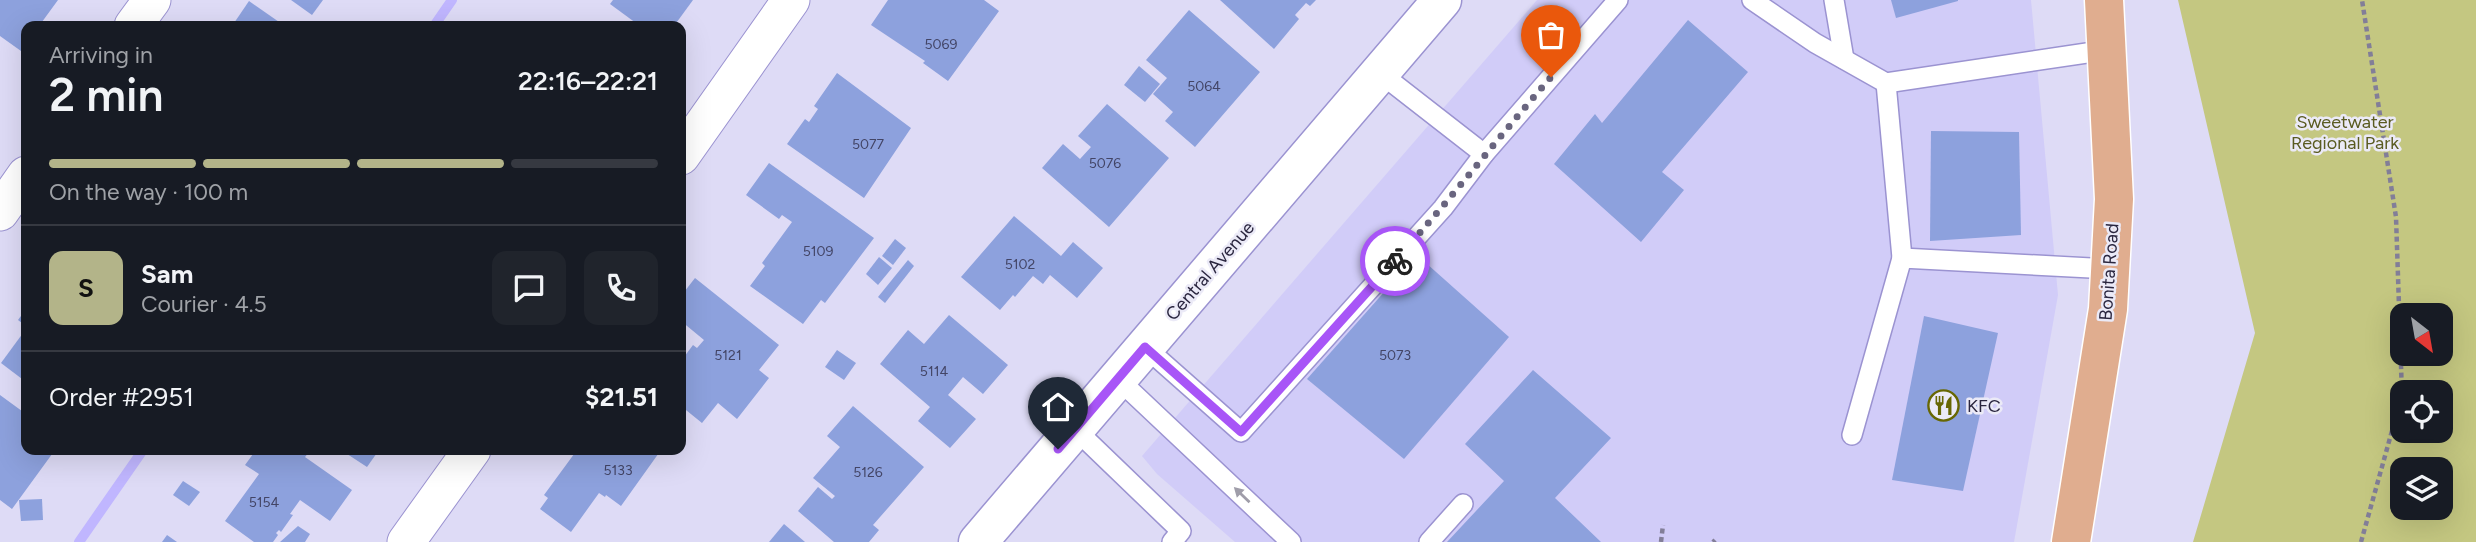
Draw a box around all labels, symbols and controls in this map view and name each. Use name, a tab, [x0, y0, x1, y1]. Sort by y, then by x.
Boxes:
pin	[1521, 5, 1581, 77]
icon: bag	[1532, 16, 1570, 54]
house number: 5069	[925, 36, 958, 53]
text: Arriving in	[49, 41, 153, 69]
text: 22:16–22:21	[518, 65, 658, 97]
text: 2 min	[49, 67, 164, 123]
house number: 5064	[1187, 78, 1221, 95]
park label: Sweetwater Regional Park	[2291, 111, 2399, 154]
house number: 5077	[852, 136, 885, 153]
house number: 5076	[1089, 155, 1121, 172]
text: On the way · 100 m	[49, 178, 248, 206]
street label: Central Avenue	[1161, 217, 1259, 325]
street label: Bonita Road	[2095, 223, 2123, 321]
courier	[1360, 226, 1430, 296]
icon: bike	[1376, 242, 1414, 280]
house number: 5109	[803, 243, 833, 260]
button: chat	[492, 251, 566, 325]
button: phone	[584, 251, 658, 325]
house number: 5102	[1005, 256, 1035, 273]
text: Sam	[141, 258, 193, 290]
text: S	[78, 272, 94, 304]
text: Courier · 4.5	[141, 290, 267, 318]
north arrow	[2390, 303, 2454, 366]
map controls	[2390, 303, 2453, 520]
house number: 5121	[714, 347, 742, 364]
house number: 5073	[1379, 347, 1411, 364]
house number: 5114	[920, 363, 948, 380]
pin	[1028, 377, 1088, 449]
button: locate	[2390, 380, 2453, 443]
text: Order #2951	[49, 381, 194, 413]
text: $21.51	[585, 381, 658, 413]
icon: home	[1039, 388, 1077, 426]
restaurant icon: KFC	[1927, 389, 1961, 423]
place label: KFC	[1967, 395, 2001, 417]
button: layers	[2390, 457, 2453, 520]
house number: 5133	[603, 462, 633, 479]
house number: 5126	[853, 464, 883, 481]
one-way arrow	[1234, 487, 1251, 503]
house number: 5154	[249, 494, 280, 511]

